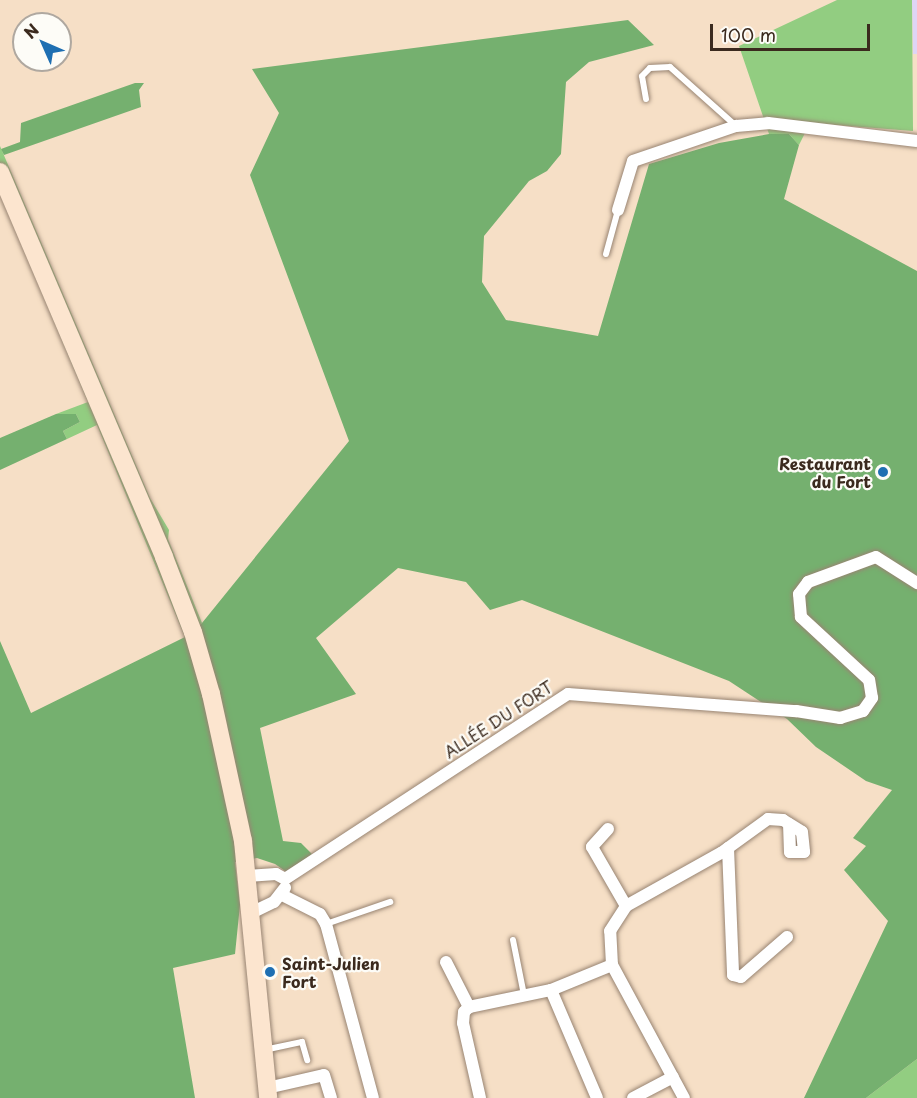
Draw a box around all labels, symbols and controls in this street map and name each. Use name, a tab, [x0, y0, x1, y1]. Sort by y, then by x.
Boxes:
north arrow	[12, 12, 72, 72]
scale bar	[713, 12, 874, 50]
text: N	[18, 18, 44, 44]
text: 100 m	[721, 21, 776, 48]
place label: Restaurant du Fort	[779, 453, 871, 491]
marker: Restaurant du Fort	[876, 465, 890, 479]
street label: ALLÉE DU FORT	[439, 676, 557, 762]
place label: Saint-Julien Fort	[282, 953, 380, 991]
marker: Saint-Julien Fort	[263, 965, 277, 979]

